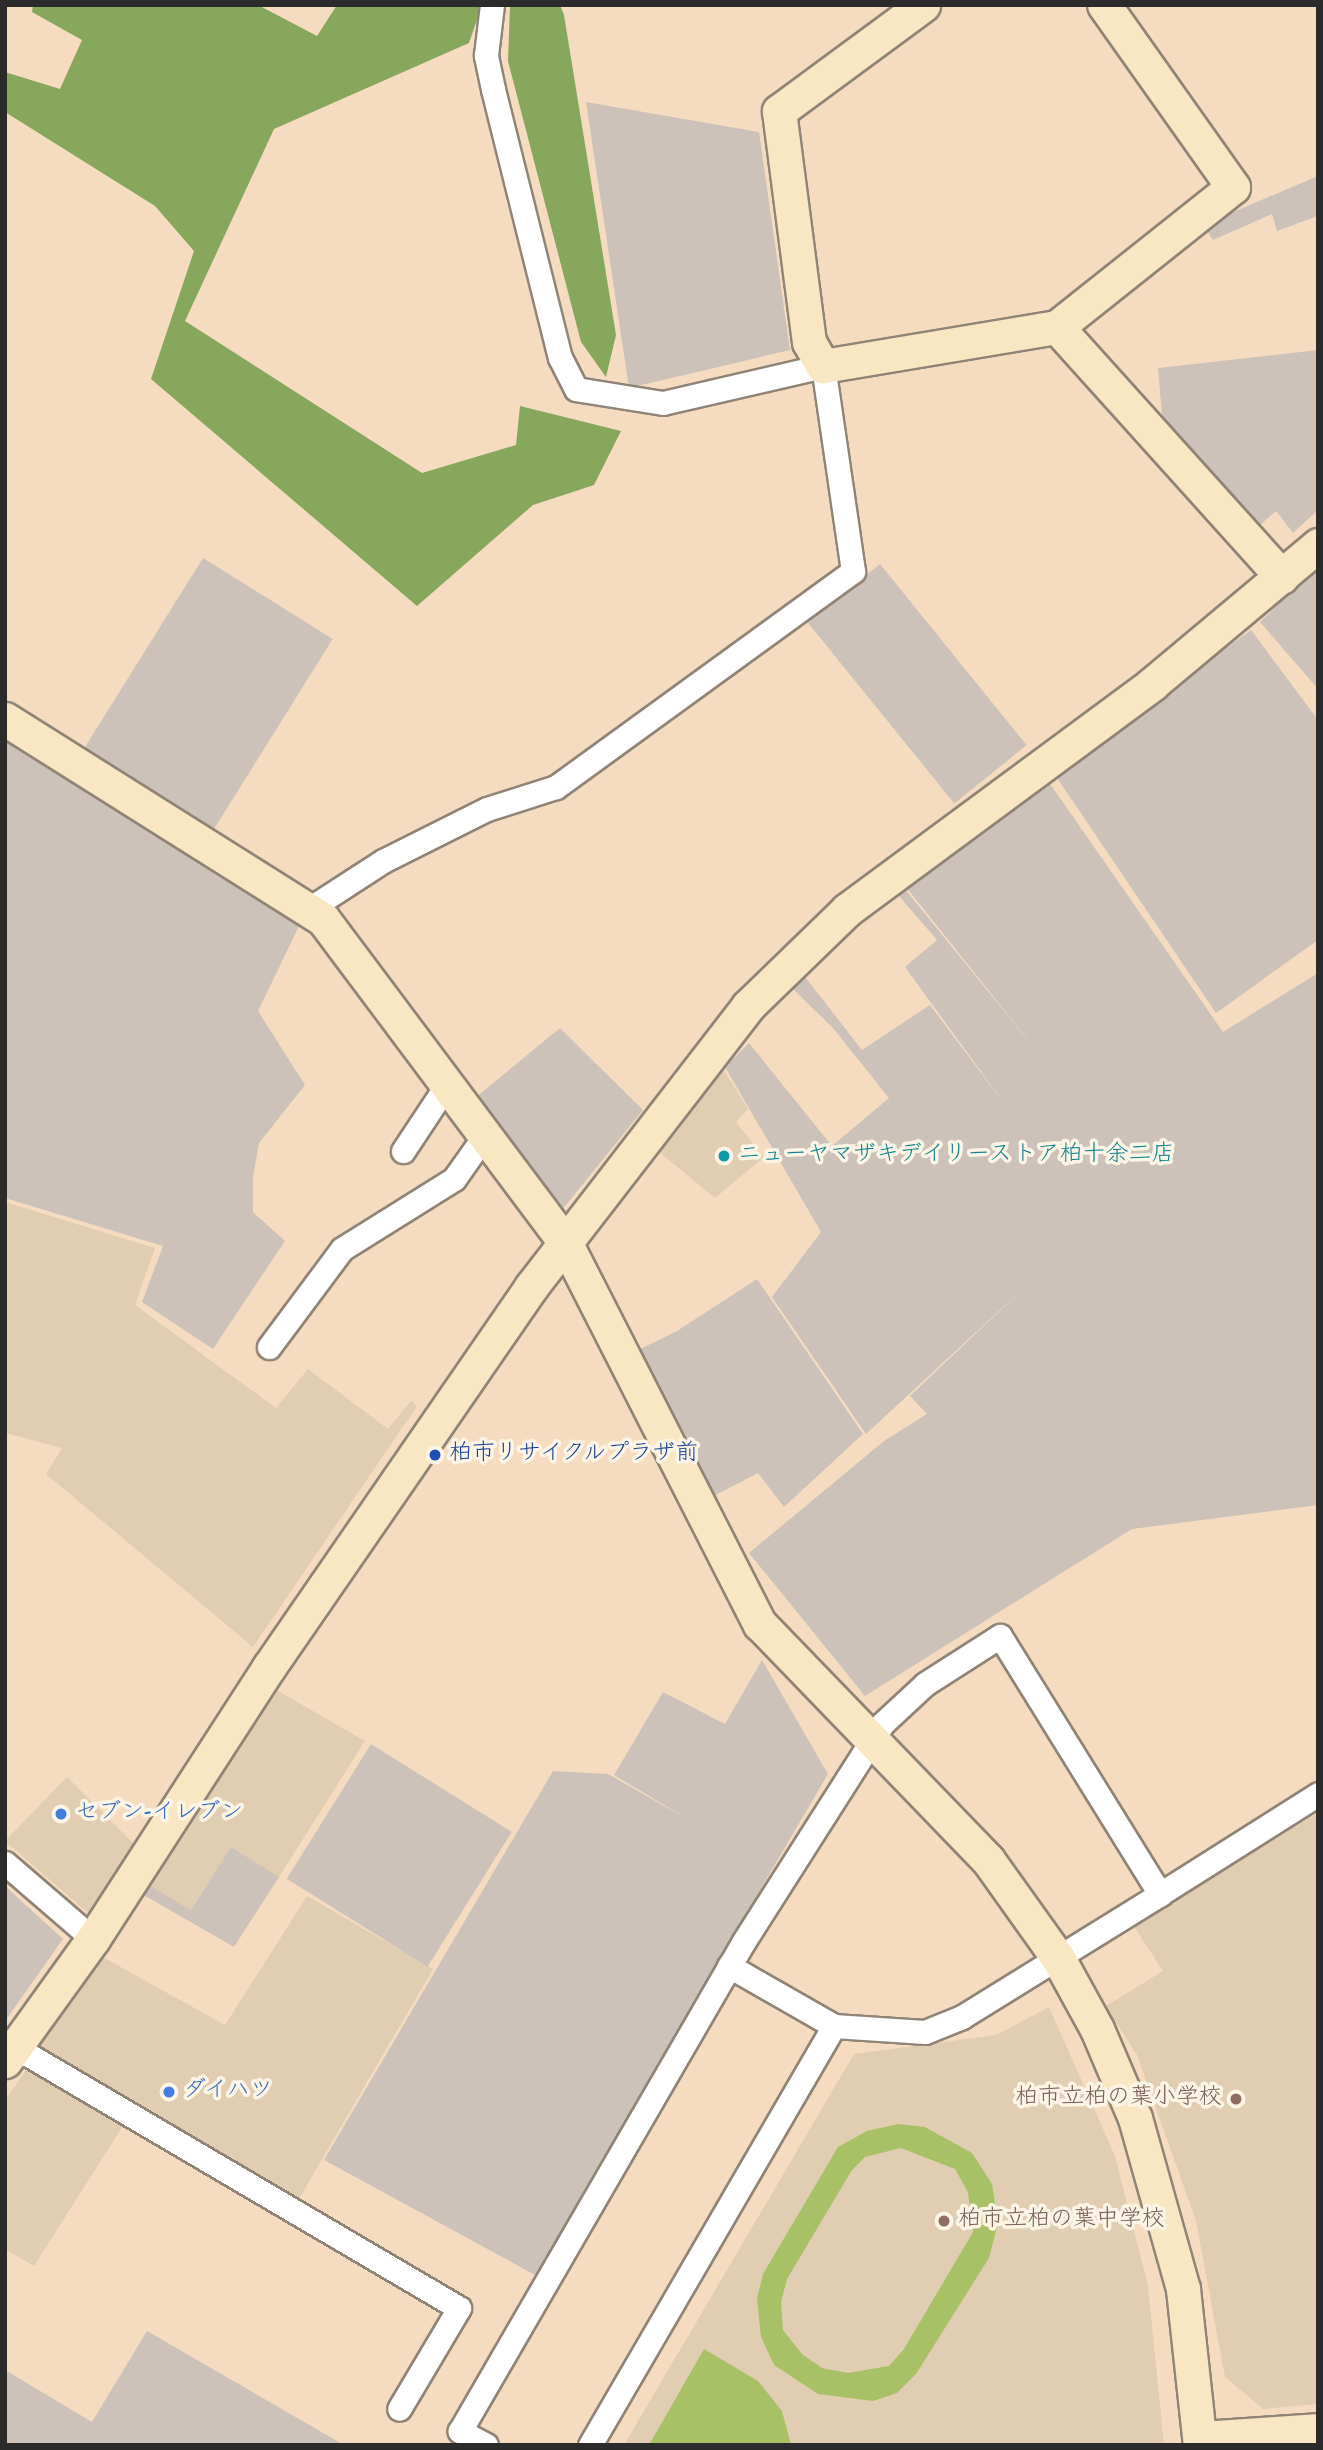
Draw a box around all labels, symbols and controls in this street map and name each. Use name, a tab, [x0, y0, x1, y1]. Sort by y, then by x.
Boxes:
place label: ニューヤマザキデイリーストア柏十余二店	[738, 1142, 1175, 1170]
marker: ニューヤマザキデイリーストア柏十余二店	[716, 1148, 732, 1164]
place label: 柏市リサイクルプラザ前	[449, 1441, 702, 1469]
marker: 柏市リサイクルプラザ前	[427, 1447, 443, 1463]
place label: セブン-イレブン	[75, 1800, 243, 1828]
marker: セブン-イレブン	[53, 1806, 69, 1822]
place label: ダイハツ	[183, 2078, 275, 2106]
marker: ダイハツ	[161, 2084, 177, 2100]
place label: 柏市立柏の葉小学校	[1015, 2085, 1222, 2113]
marker: 柏市立柏の葉小学校	[1228, 2091, 1244, 2107]
place label: 柏市立柏の葉中学校	[958, 2207, 1165, 2235]
marker: 柏市立柏の葉中学校	[936, 2213, 952, 2229]

